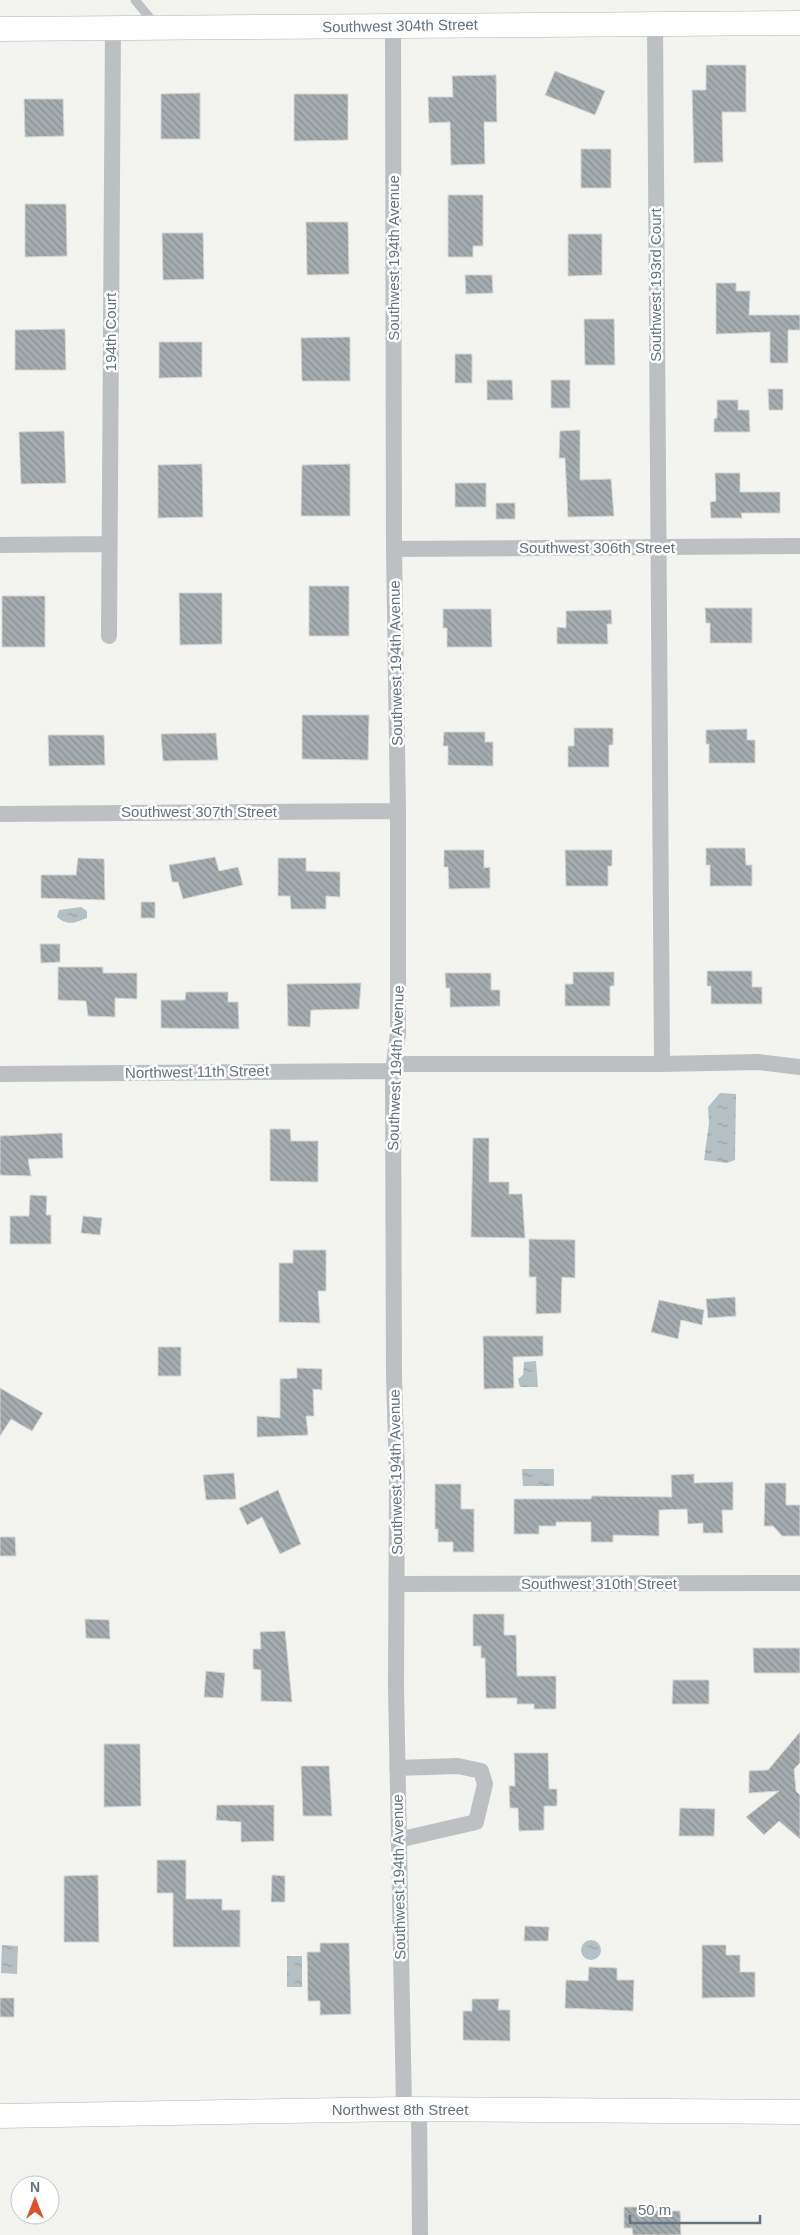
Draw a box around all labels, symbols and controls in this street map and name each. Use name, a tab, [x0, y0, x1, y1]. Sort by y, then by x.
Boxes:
street label: Southwest 304th Street	[322, 16, 479, 35]
street label: Southwest 194th Avenue	[385, 175, 402, 341]
street label: Southwest 193rd Court	[647, 207, 664, 362]
street label: 194th Court	[102, 292, 119, 371]
street label: Southwest 306th Street	[519, 539, 676, 556]
street label: Southwest 194th Avenue	[386, 580, 405, 746]
street label: Southwest 307th Street	[121, 803, 278, 820]
street label: Southwest 194th Avenue	[384, 985, 407, 1151]
street label: Northwest 11th Street	[125, 1062, 270, 1081]
street label: Southwest 194th Avenue	[386, 1389, 405, 1555]
street label: Southwest 310th Street	[521, 1575, 678, 1592]
street label: Southwest 194th Avenue	[389, 1794, 408, 1960]
street label: Northwest 8th Street	[332, 2101, 469, 2118]
north arrow	[10, 2175, 60, 2225]
text: N	[30, 2179, 40, 2195]
scale bar	[630, 2192, 760, 2224]
text: 50 m	[638, 2201, 671, 2218]

